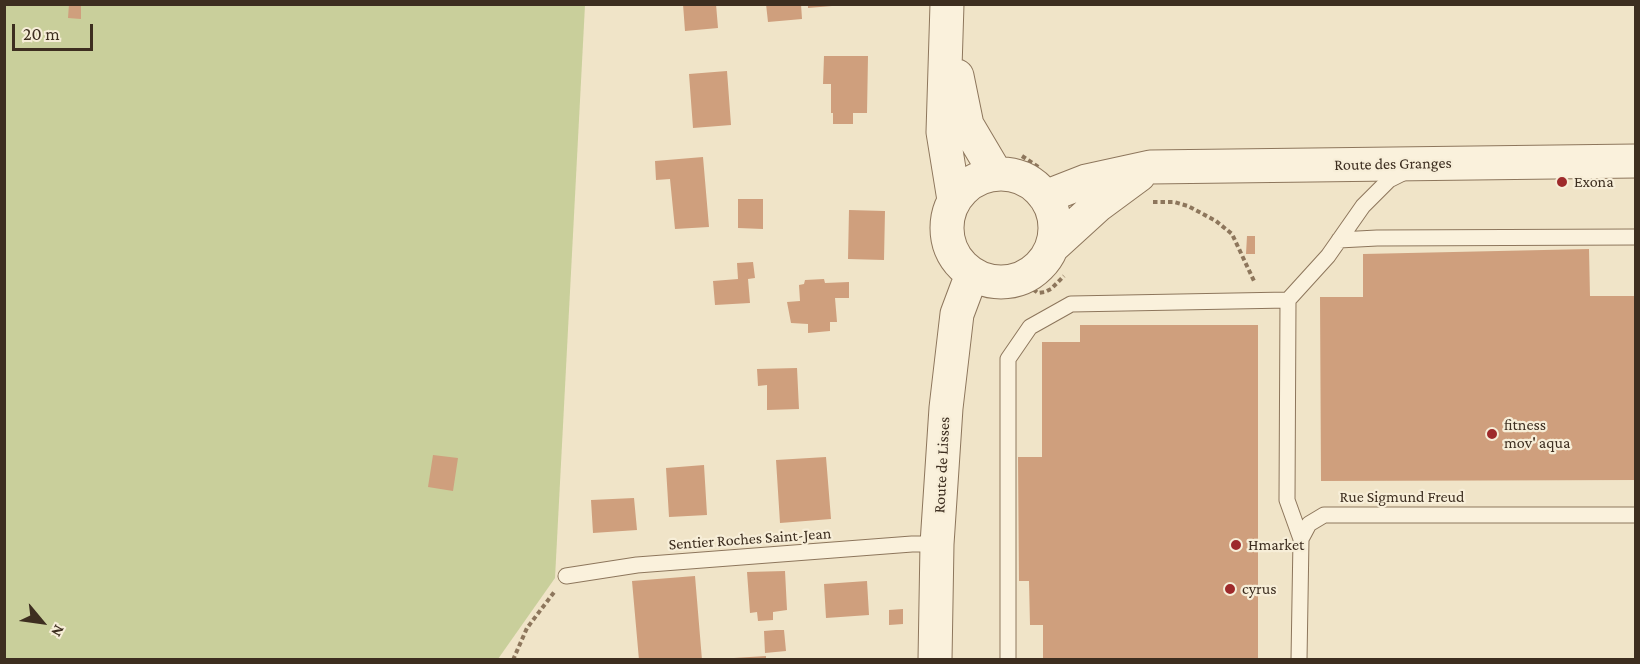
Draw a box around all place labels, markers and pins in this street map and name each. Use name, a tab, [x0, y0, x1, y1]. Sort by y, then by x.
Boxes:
place label: Exona	[1574, 172, 1614, 192]
marker: Exona	[1555, 175, 1569, 189]
place label: fitness mov' aqua	[1504, 415, 1570, 453]
marker: fitness mov' aqua	[1485, 427, 1499, 441]
place label: Hmarket	[1248, 535, 1304, 555]
marker: Hmarket	[1229, 538, 1243, 552]
place label: cyrus	[1242, 579, 1276, 599]
marker: cyrus	[1223, 582, 1237, 596]

